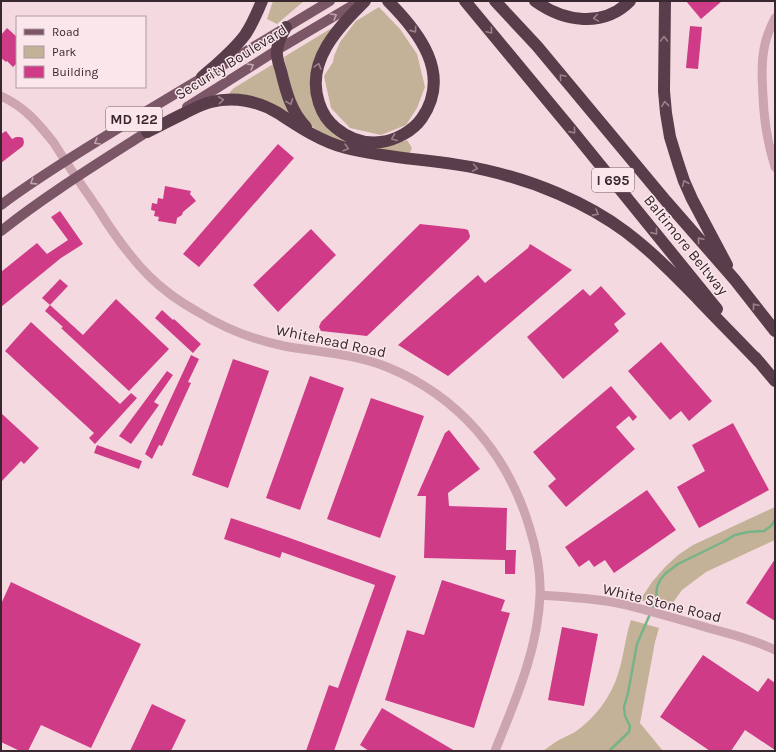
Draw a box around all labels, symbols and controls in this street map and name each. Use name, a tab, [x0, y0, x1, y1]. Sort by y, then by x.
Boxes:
one-way arrow	[592, 13, 599, 22]
one-way arrow	[330, 14, 337, 21]
legend	[16, 16, 146, 88]
street label: Security Boulevard	[172, 20, 290, 104]
text: Road	[52, 25, 80, 39]
one-way arrow	[409, 26, 417, 33]
one-way arrow	[485, 26, 492, 33]
one-way arrow	[660, 36, 668, 42]
text: Park	[52, 45, 77, 59]
one-way arrow	[314, 63, 322, 70]
one-way arrow	[247, 64, 254, 71]
text: Building	[52, 65, 99, 79]
one-way arrow	[560, 74, 567, 81]
one-way arrow	[218, 96, 224, 105]
one-way arrow	[285, 98, 293, 105]
one-way arrow	[661, 101, 670, 107]
road number: MD 122	[106, 107, 162, 131]
one-way arrow	[568, 126, 575, 133]
one-way arrow	[390, 133, 397, 141]
one-way arrow	[94, 137, 101, 144]
one-way arrow	[343, 143, 350, 152]
one-way arrow	[472, 163, 478, 172]
road number: I 695	[592, 168, 634, 192]
one-way arrow	[30, 178, 37, 185]
one-way arrow	[682, 180, 690, 187]
street label: Baltimore Beltway	[640, 191, 732, 299]
one-way arrow	[592, 208, 599, 216]
one-way arrow	[650, 227, 657, 234]
one-way arrow	[698, 237, 705, 245]
one-way arrow	[753, 303, 760, 310]
street label: Whitehead Road	[274, 321, 388, 361]
street label: White Stone Road	[601, 580, 723, 626]

